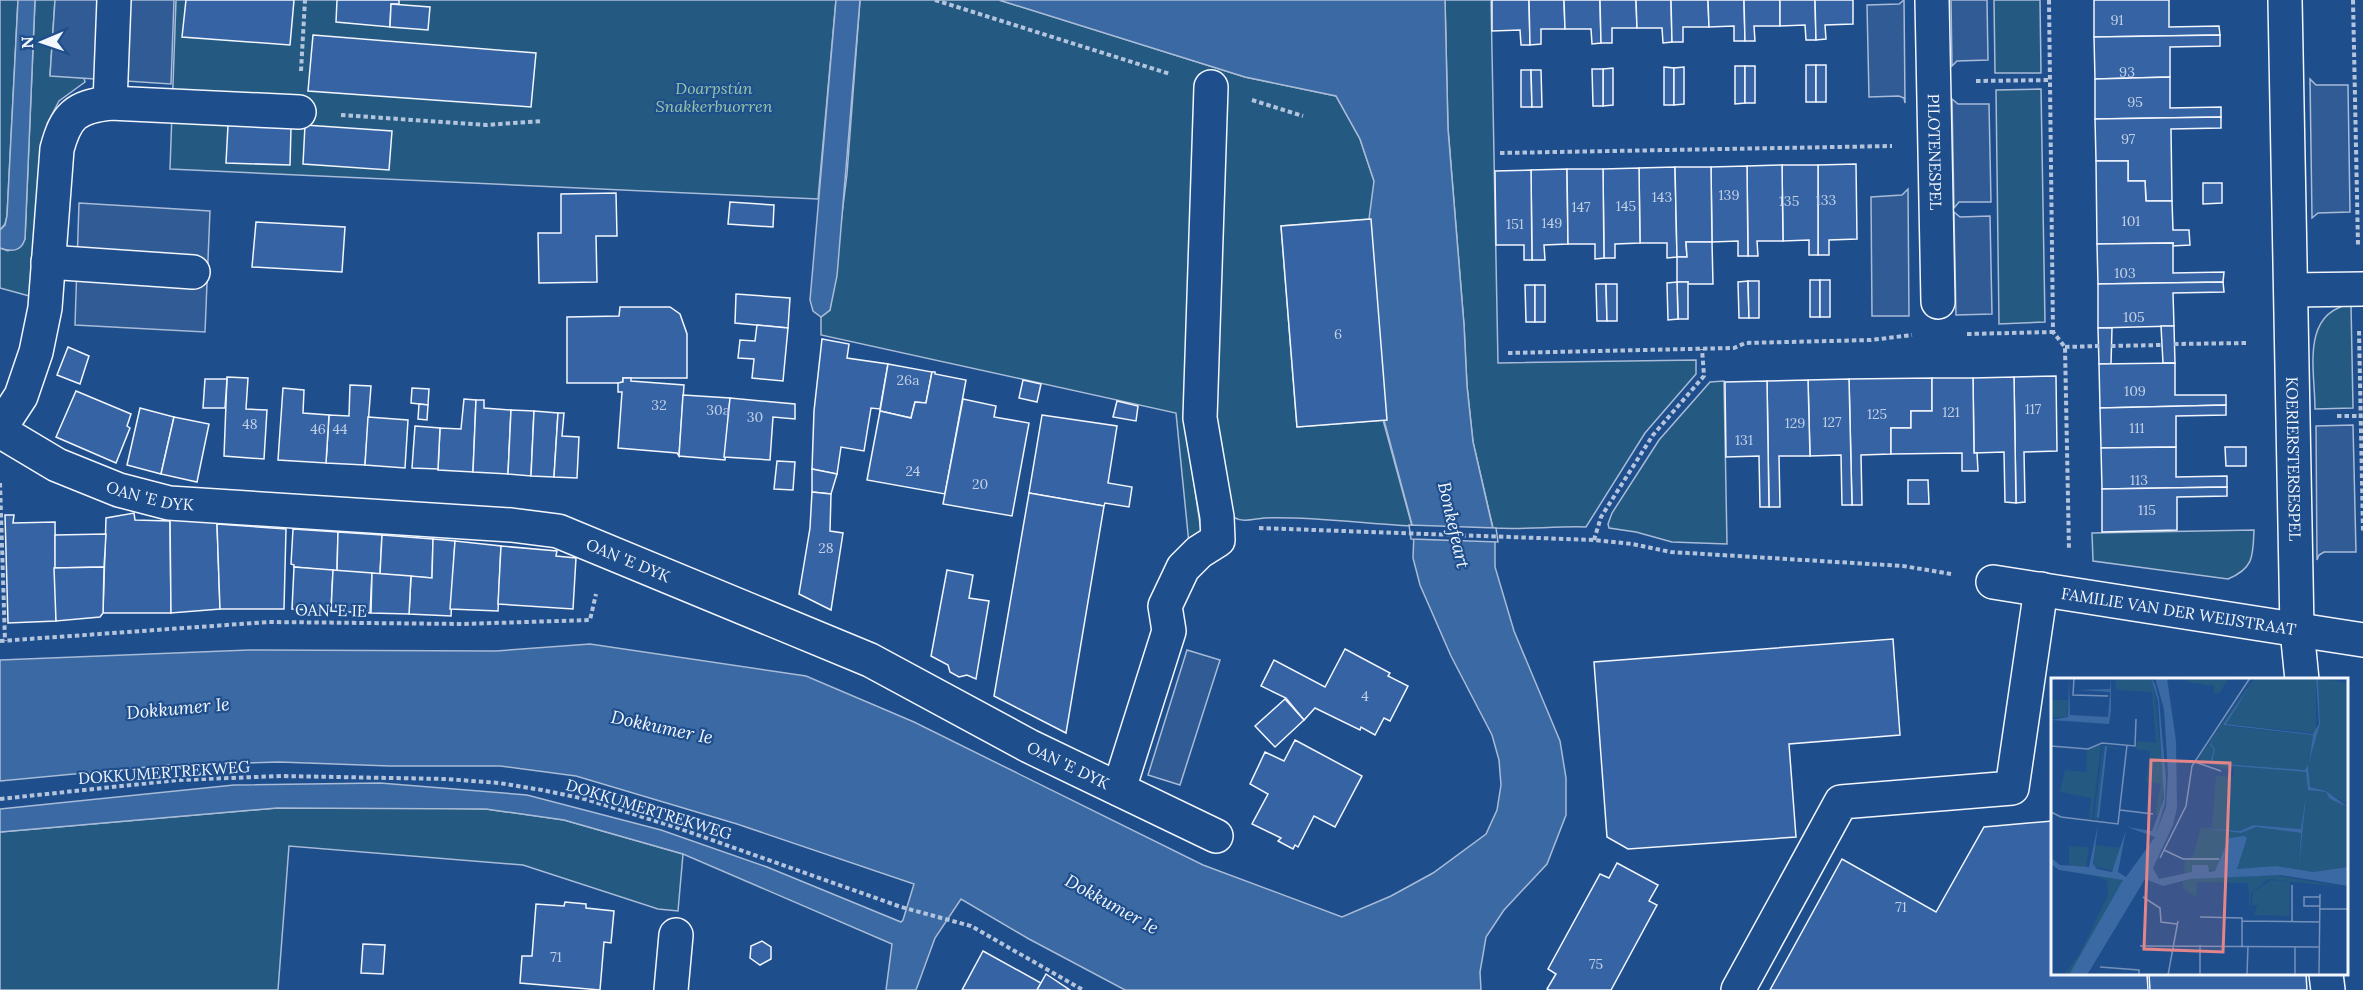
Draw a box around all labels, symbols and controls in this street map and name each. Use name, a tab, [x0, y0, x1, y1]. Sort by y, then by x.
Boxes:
house number: 91	[2110, 11, 2124, 29]
north arrow	[12, 12, 72, 72]
text: N	[17, 36, 37, 49]
house number: 93	[2119, 63, 2135, 81]
park label: Doarpstún Snakkerbuorren	[656, 78, 773, 116]
street label: PILOTENESPEL	[1924, 93, 1946, 211]
house number: 95	[2127, 93, 2143, 111]
house number: 97	[2121, 130, 2136, 148]
house number: 139	[1719, 186, 1740, 204]
house number: 143	[1652, 188, 1672, 206]
house number: 133	[1816, 191, 1837, 209]
house number: 135	[1779, 192, 1799, 210]
house number: 145	[1616, 197, 1636, 215]
house number: 147	[1571, 198, 1591, 216]
house number: 101	[2122, 212, 2140, 230]
house number: 149	[1542, 214, 1562, 232]
house number: 151	[1506, 215, 1524, 233]
house number: 103	[2114, 264, 2136, 282]
house number: 105	[2123, 308, 2145, 326]
house number: 6	[1334, 325, 1342, 343]
house number: 26a	[897, 371, 919, 389]
street label: KOERIERSTERSESPEL	[2282, 376, 2305, 541]
house number: 109	[2124, 382, 2146, 400]
house number: 32	[651, 396, 667, 414]
house number: 117	[2025, 400, 2042, 418]
house number: 30a	[706, 401, 730, 419]
house number: 121	[1942, 403, 1960, 421]
house number: 125	[1867, 405, 1887, 423]
house number: 30	[747, 408, 763, 426]
house number: 127	[1822, 413, 1842, 431]
house number: 129	[1785, 414, 1805, 432]
house number: 48	[242, 415, 258, 433]
house number: 111	[2129, 419, 2145, 437]
house number: 46	[310, 420, 326, 438]
house number: 44	[332, 420, 348, 438]
house number: 131	[1735, 431, 1753, 449]
house number: 24	[906, 462, 921, 480]
house number: 113	[2130, 471, 2148, 489]
house number: 20	[972, 475, 988, 493]
street label: OAN 'E DYK	[103, 476, 194, 515]
water label: Bonkefeart	[1433, 479, 1475, 571]
house number: 115	[2138, 501, 2156, 519]
street label: OAN 'E DYK	[583, 534, 673, 586]
house number: 28	[818, 539, 834, 557]
street label: FAMILIE VAN DER WEIJSTRAAT	[2060, 583, 2298, 639]
street label: OAN 'E IE	[295, 599, 367, 621]
inset map	[2051, 678, 2348, 975]
house number: 4	[1361, 687, 1369, 705]
water label: Dokkumer Ie	[125, 692, 231, 724]
water label: Dokkumer Ie	[609, 705, 715, 749]
street label: OAN 'E DYK	[1024, 737, 1113, 793]
street label: DOKKUMERTREKWEG	[77, 756, 251, 788]
street label: DOKKUMERTREKWEG	[564, 774, 734, 844]
water label: Dokkumer Ie	[1061, 869, 1163, 939]
house number: 71	[1895, 898, 1907, 916]
house number: 71	[550, 948, 562, 966]
house number: 75	[1589, 955, 1603, 973]

